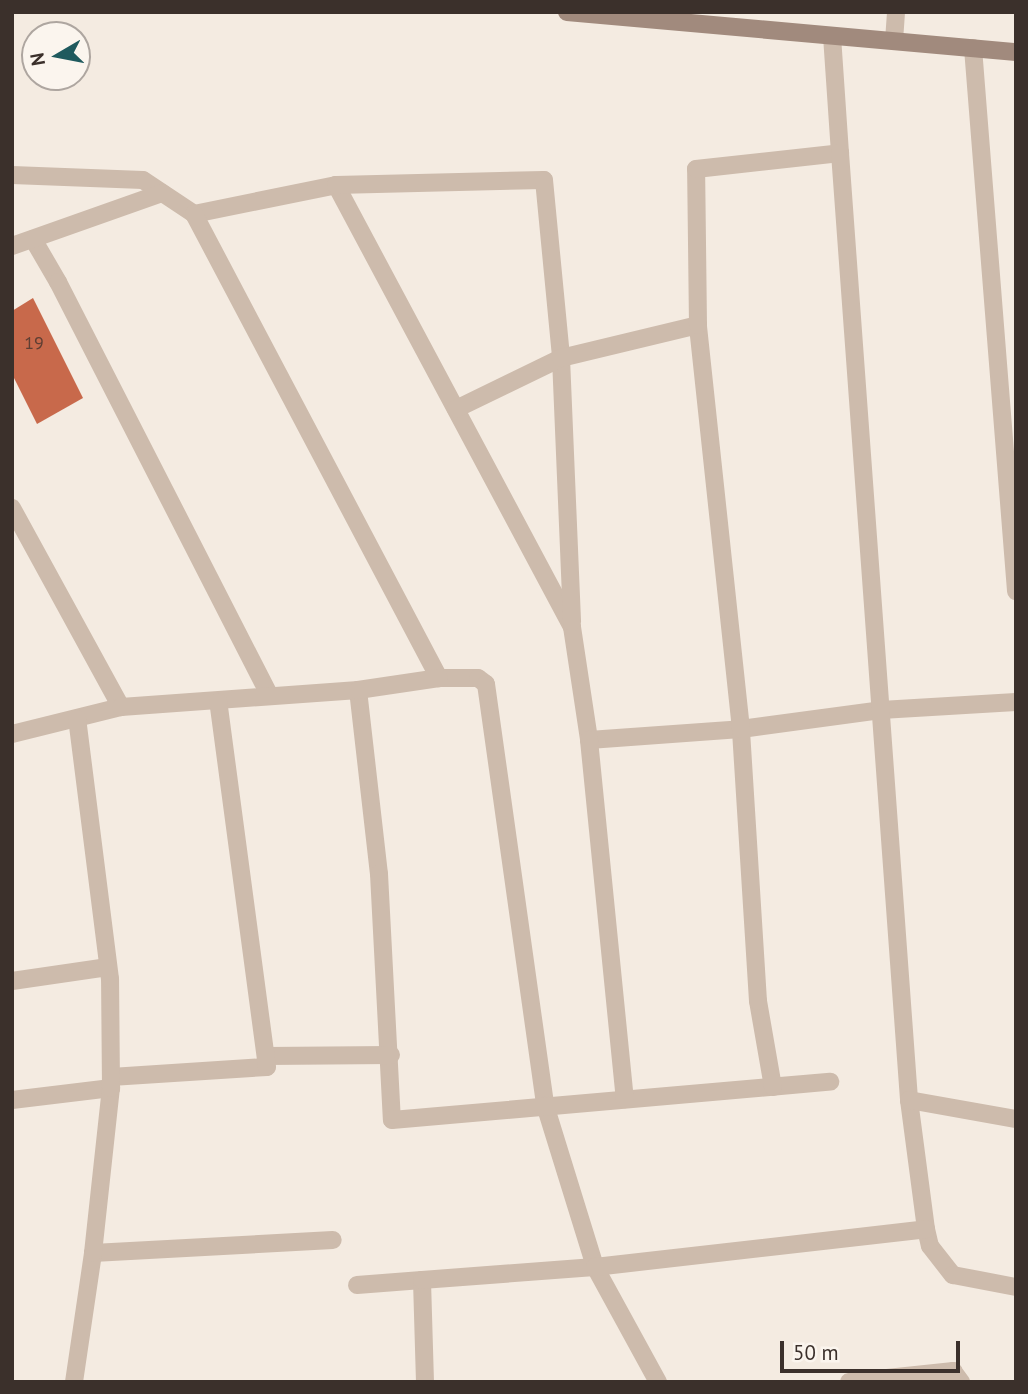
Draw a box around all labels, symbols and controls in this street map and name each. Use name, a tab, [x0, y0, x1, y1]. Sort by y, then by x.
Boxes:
north arrow	[21, 21, 91, 91]
text: N	[24, 51, 50, 68]
house number: 19	[24, 332, 44, 354]
scale bar	[783, 1328, 963, 1372]
text: 50 m	[793, 1339, 839, 1366]

